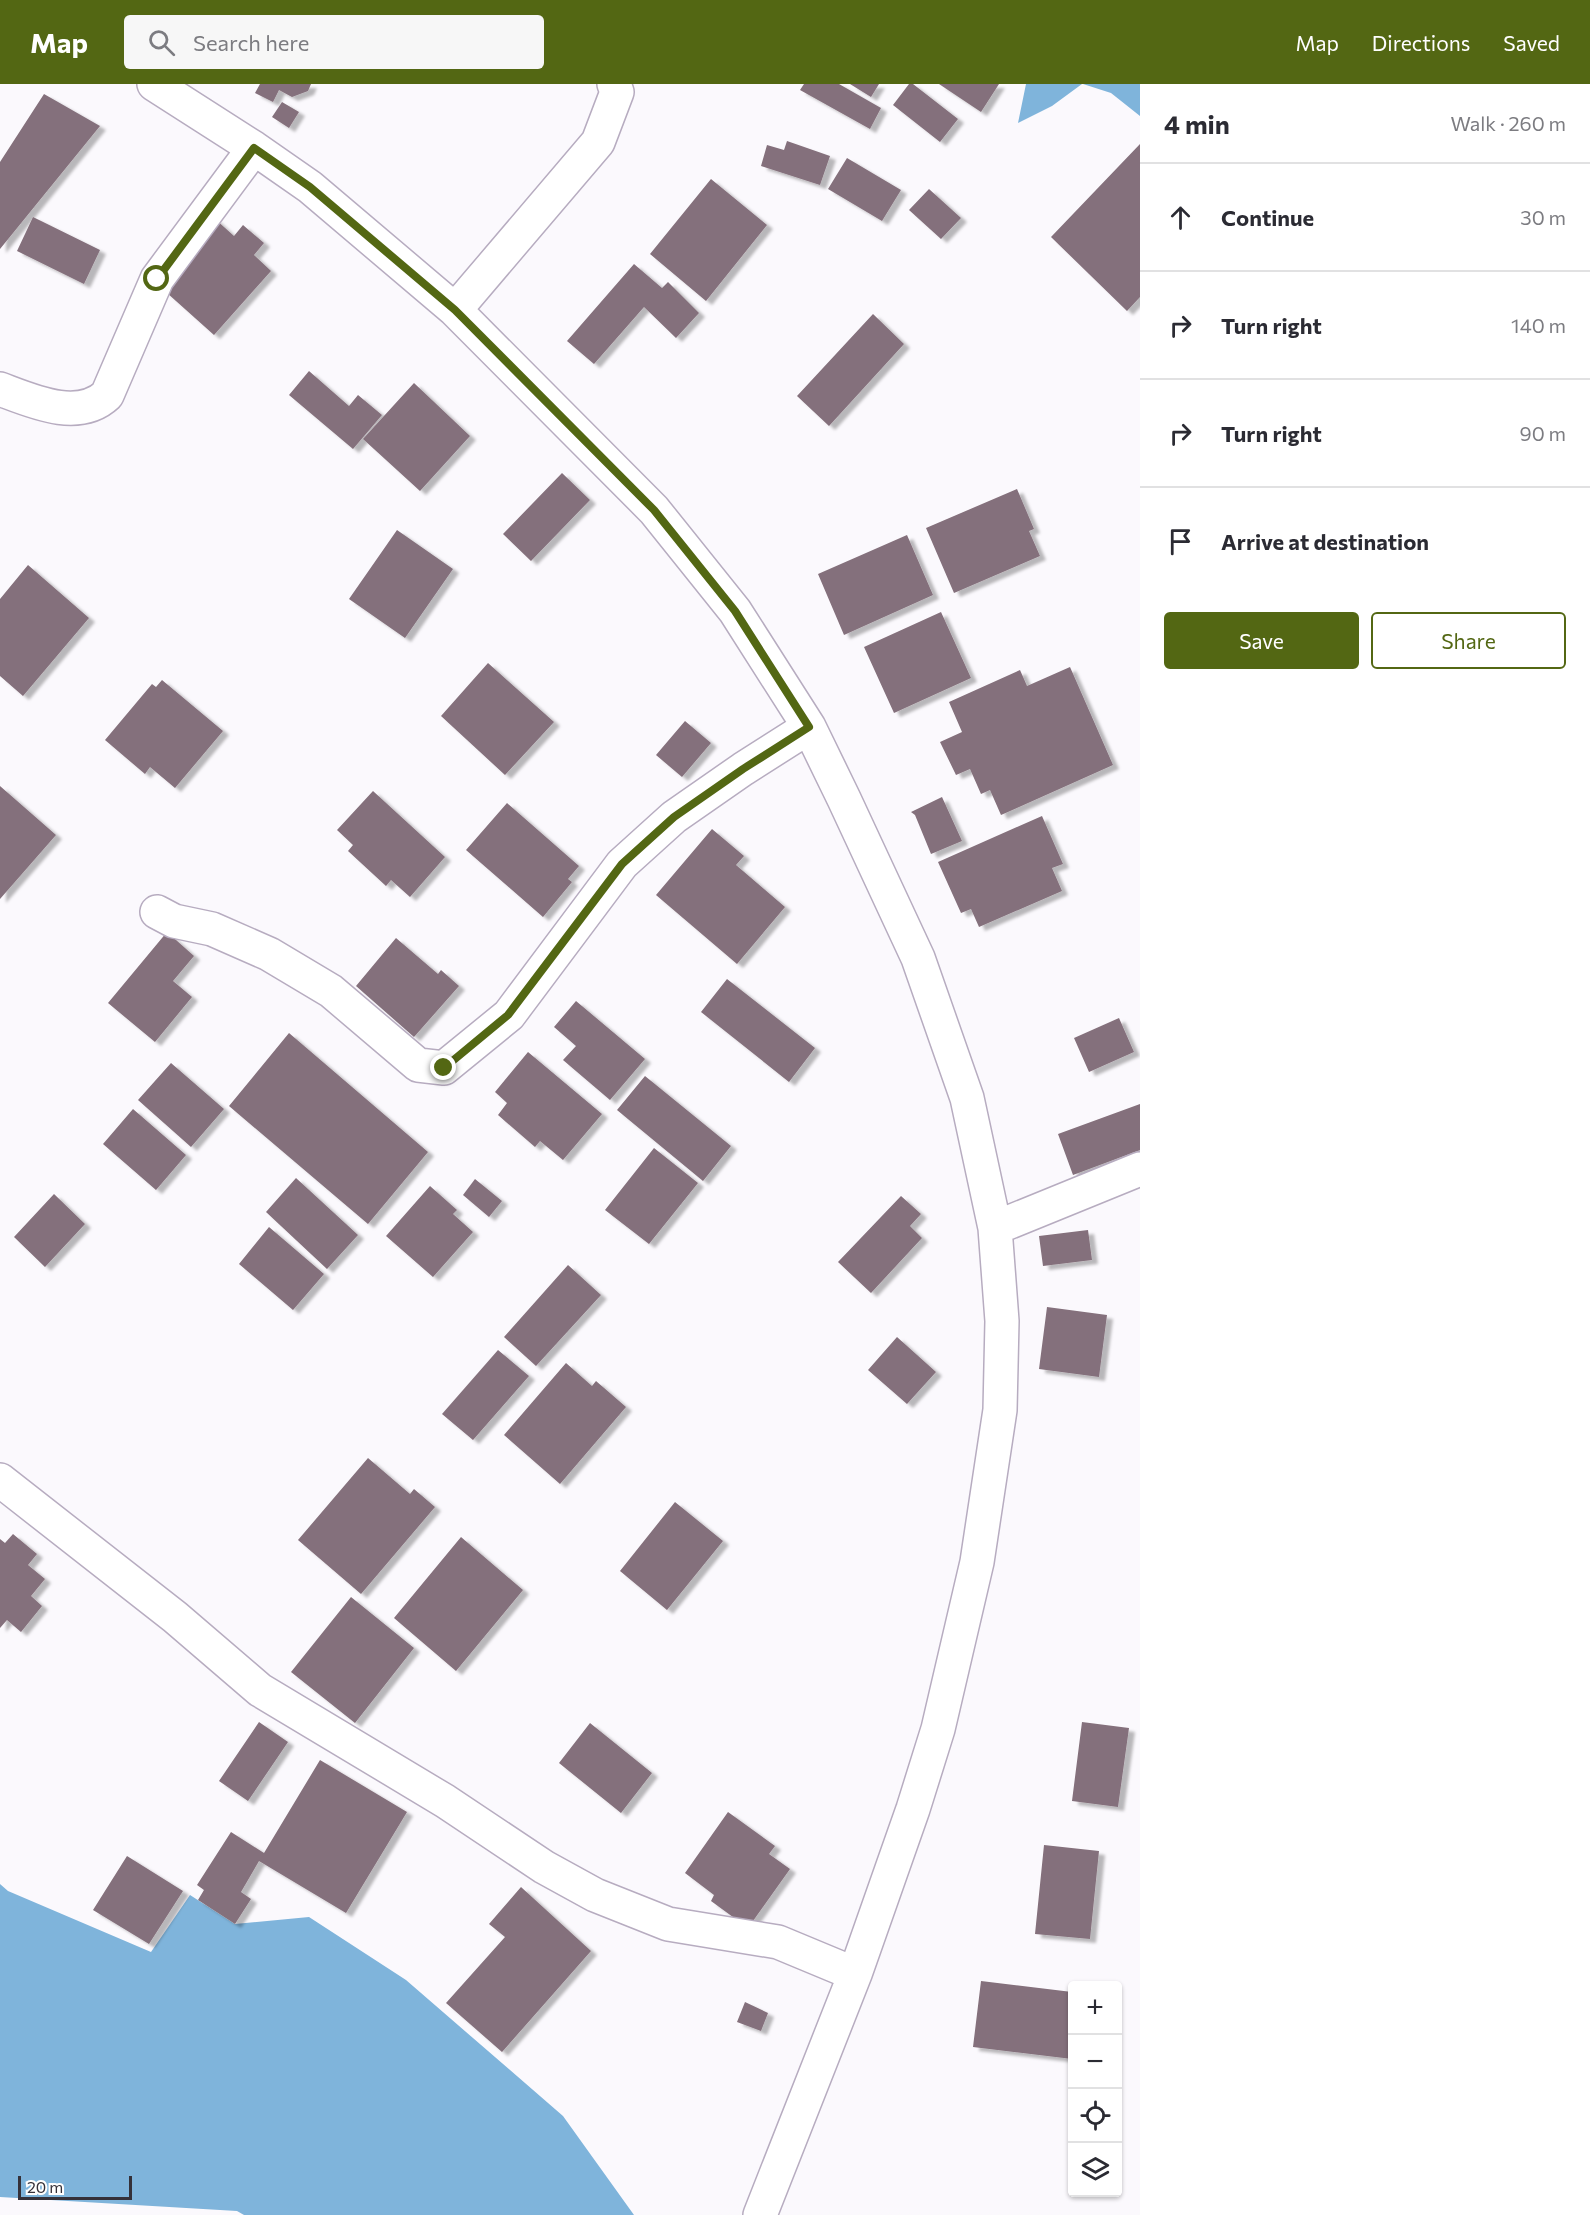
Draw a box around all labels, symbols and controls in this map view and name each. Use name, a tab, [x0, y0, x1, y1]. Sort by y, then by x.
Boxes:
search box	[124, 15, 544, 69]
text: Map	[30, 25, 88, 59]
icon: search	[145, 26, 178, 59]
text: Search here	[193, 29, 309, 56]
text: Map	[1296, 30, 1339, 55]
text: Directions	[1372, 30, 1470, 55]
text: Saved	[1503, 30, 1560, 55]
text: 4 min	[1164, 108, 1230, 139]
text: Walk · 260 m	[1450, 111, 1566, 135]
icon: ahead	[1164, 201, 1197, 234]
text: Continue	[1221, 204, 1314, 231]
text: 30 m	[1520, 205, 1566, 229]
route start	[143, 265, 169, 291]
icon: right	[1164, 309, 1197, 342]
text: Turn right	[1221, 312, 1322, 339]
text: 140 m	[1511, 313, 1566, 337]
icon: right	[1164, 417, 1197, 450]
text: Turn right	[1221, 420, 1322, 447]
text: 90 m	[1520, 421, 1566, 445]
icon: arrive	[1164, 525, 1197, 558]
text: Arrive at destination	[1221, 528, 1429, 555]
button: Save	[1164, 612, 1359, 669]
button: Share	[1371, 612, 1566, 669]
route end	[430, 1054, 456, 1080]
map controls	[1068, 1981, 1122, 2197]
button: +	[1068, 1981, 1122, 2035]
button: −	[1068, 2035, 1122, 2089]
button: locate	[1068, 2089, 1122, 2143]
button: layers	[1068, 2143, 1122, 2197]
scale bar	[18, 2173, 132, 2200]
text: 20 m	[27, 2177, 63, 2196]

